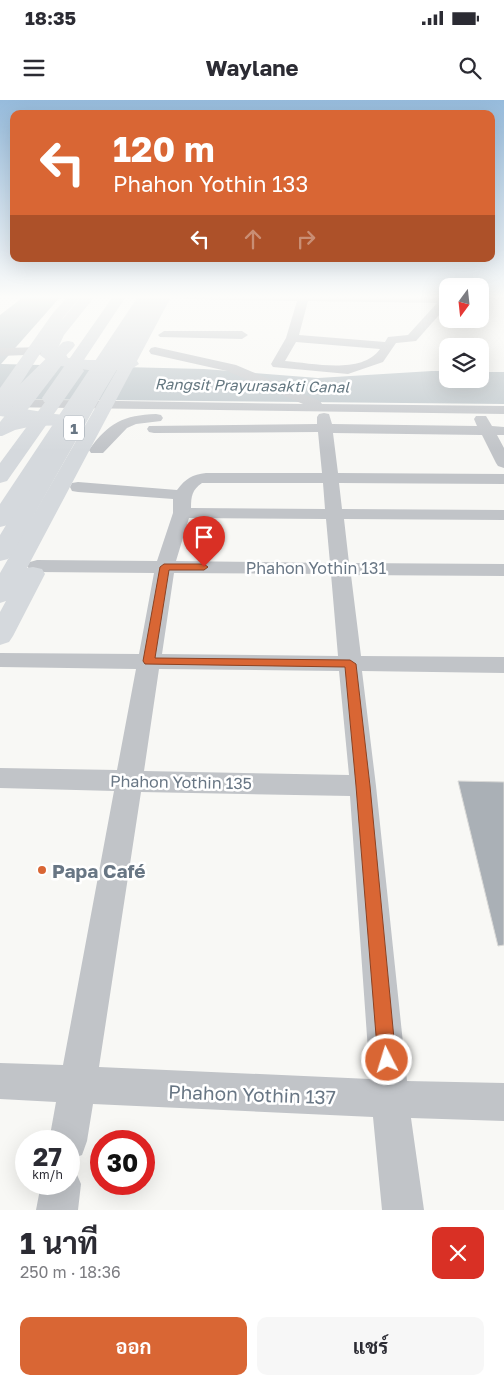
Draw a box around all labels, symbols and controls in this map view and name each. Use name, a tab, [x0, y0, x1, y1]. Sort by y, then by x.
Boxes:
text: 18:35	[25, 6, 76, 29]
icon: menu	[20, 54, 48, 82]
text: Waylane	[206, 54, 298, 81]
icon: search	[456, 54, 484, 82]
text: 120 m	[113, 128, 215, 170]
icon: left	[30, 130, 95, 195]
text: Phahon Yothin 133	[113, 170, 308, 197]
icon: left	[186, 225, 214, 253]
icon: ahead	[239, 225, 267, 253]
icon: right	[292, 225, 320, 253]
north arrow	[439, 278, 489, 328]
map controls	[439, 278, 489, 388]
button: layers	[439, 338, 489, 388]
water label: Rangsit Prayurasakti Canal	[155, 374, 350, 397]
road number: 1	[64, 416, 84, 440]
pin	[183, 516, 225, 567]
icon: arrive	[190, 523, 218, 551]
street label: Phahon Yothin 131	[246, 558, 386, 578]
street label: Phahon Yothin 135	[110, 771, 252, 793]
place label: Papa Café	[52, 859, 145, 882]
marker: Papa Café	[36, 864, 48, 876]
position arrow	[360, 1033, 412, 1085]
street label: Phahon Yothin 137	[168, 1080, 336, 1108]
speed limit sign: 30	[90, 1130, 155, 1195]
text: 27	[33, 1141, 62, 1172]
text: km/h	[32, 1167, 63, 1182]
text: 1 นาที	[20, 1225, 98, 1261]
button: close	[432, 1227, 484, 1279]
text: 250 m · 18:36	[20, 1262, 121, 1282]
button: ออก	[20, 1317, 247, 1375]
button: แชร์	[257, 1317, 484, 1375]

